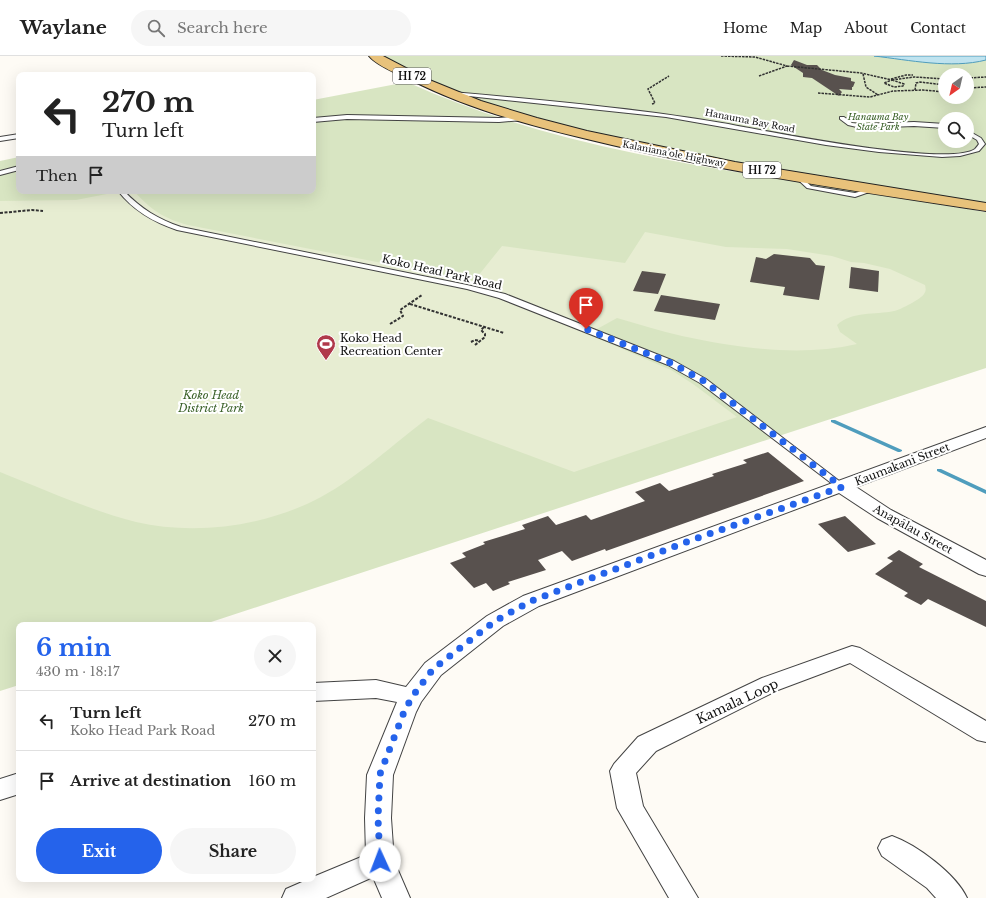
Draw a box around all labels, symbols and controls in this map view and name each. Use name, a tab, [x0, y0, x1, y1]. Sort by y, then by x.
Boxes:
search box	[131, 10, 411, 46]
text: Waylane	[20, 16, 107, 39]
icon: search	[145, 17, 167, 39]
text: Search here	[177, 18, 268, 37]
text: Home	[723, 19, 768, 37]
text: Map	[790, 19, 822, 37]
text: About	[844, 19, 888, 37]
text: Contact	[910, 19, 966, 37]
road number: HI 72	[393, 68, 431, 84]
north arrow	[938, 68, 974, 104]
map controls	[938, 68, 974, 148]
text: 270 m	[102, 85, 194, 120]
icon: left	[36, 88, 88, 140]
street label: Hanauma Bay Road	[704, 106, 796, 135]
park label: Hanauma Bay State Park	[847, 111, 909, 132]
button: search	[938, 112, 974, 148]
text: Turn left	[102, 120, 184, 142]
street label: Kalaniana’ole Highway	[622, 138, 727, 169]
road number: HI 72	[743, 162, 781, 178]
icon: arrive	[85, 164, 107, 186]
text: Then	[36, 166, 77, 185]
street label: Koko Head Park Road	[381, 251, 504, 293]
pin	[569, 288, 603, 329]
icon: arrive	[575, 294, 597, 316]
place label: Koko Head Recreation Center	[340, 331, 443, 358]
sports icon: Koko Head Recreation Center	[315, 333, 337, 361]
park label: Koko Head District Park	[177, 388, 244, 415]
street label: Kaumakani Street	[853, 439, 952, 489]
street label: Anapālau Street	[870, 501, 956, 557]
text: 6 min	[36, 633, 111, 662]
button: close	[254, 635, 296, 677]
text: 430 m · 18:17	[36, 663, 119, 680]
street label: Kamala Loop	[693, 675, 781, 728]
text: Turn left	[70, 703, 141, 722]
icon: left	[36, 710, 58, 732]
text: 270 m	[248, 711, 296, 730]
text: Koko Head Park Road	[70, 722, 215, 739]
icon: arrive	[36, 770, 58, 792]
text: Arrive at destination	[70, 771, 231, 790]
text: 160 m	[249, 771, 296, 790]
button: Exit	[36, 828, 162, 874]
button: Share	[170, 828, 296, 874]
position arrow	[359, 840, 401, 882]

